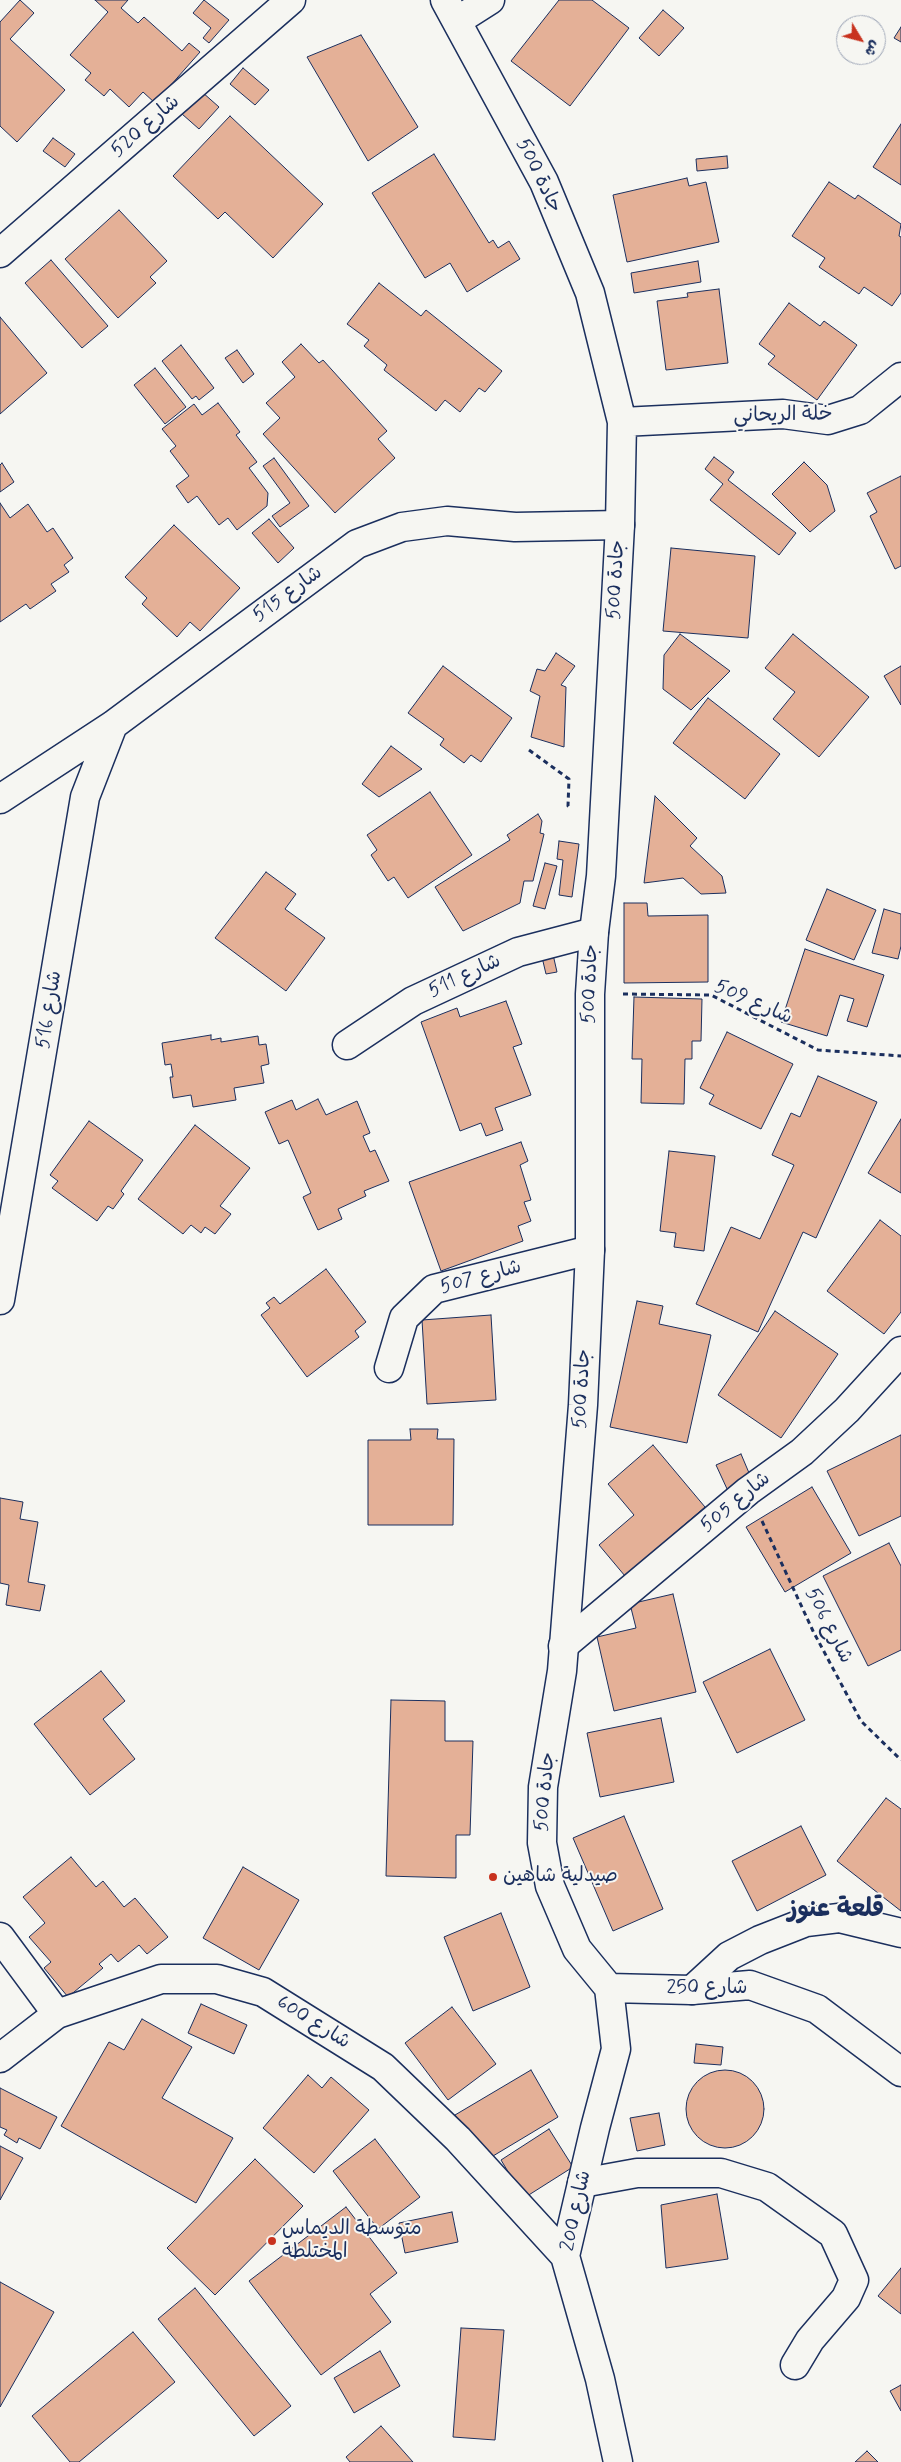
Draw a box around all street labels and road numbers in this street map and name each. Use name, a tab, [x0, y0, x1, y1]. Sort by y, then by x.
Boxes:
street label: شارع 520	[107, 91, 185, 163]
street label: جادة 500	[510, 135, 566, 217]
street label: خلة الريحاني	[733, 403, 833, 429]
street label: جادة 500	[603, 540, 631, 620]
street label: شارع 515	[248, 562, 328, 628]
street label: جادة 500	[578, 944, 604, 1024]
street label: شارع 511	[425, 950, 505, 1004]
street label: شارع 516	[32, 969, 68, 1051]
street label: شارع 509	[710, 975, 796, 1031]
street label: شارع 507	[438, 1256, 524, 1300]
street label: جادة 500	[569, 1349, 597, 1429]
street label: شارع 505	[696, 1467, 776, 1539]
street label: شارع 506	[799, 1584, 857, 1668]
street label: جادة 500	[531, 1751, 561, 1833]
street label: شارع 250	[666, 1977, 748, 2001]
street label: شارع 600	[272, 1991, 354, 2055]
street label: شارع 200	[557, 2168, 597, 2254]

